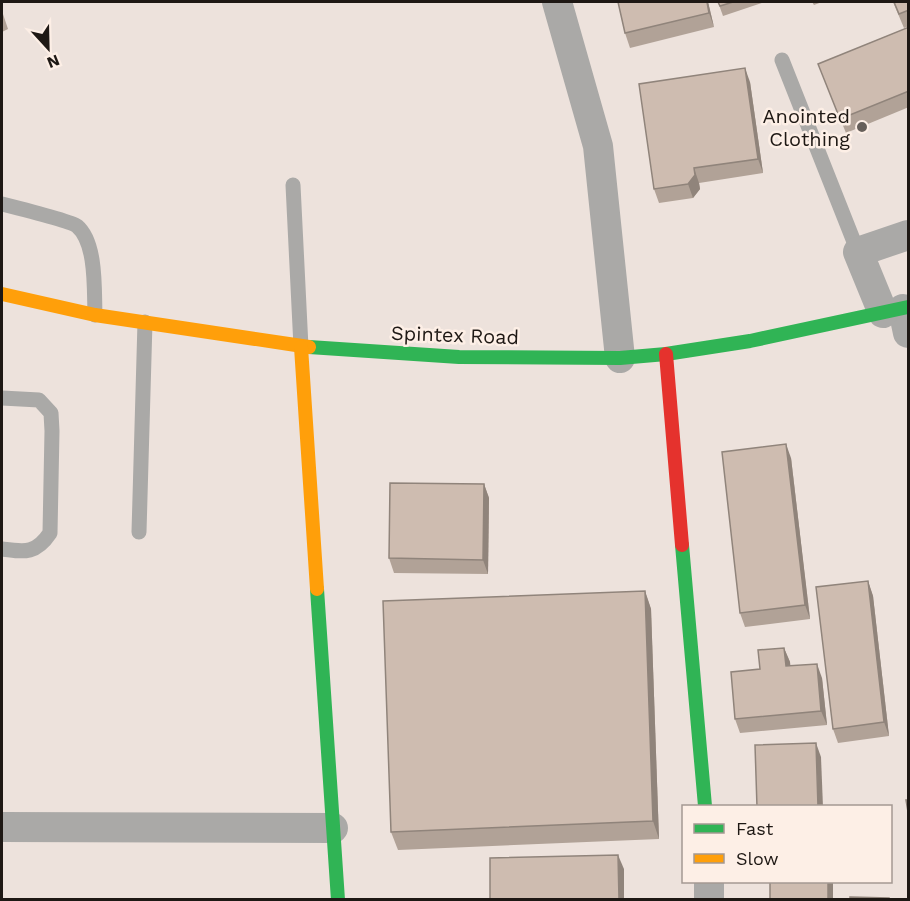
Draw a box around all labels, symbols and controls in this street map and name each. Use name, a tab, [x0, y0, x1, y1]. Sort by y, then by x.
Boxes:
north arrow	[18, 18, 78, 78]
text: N	[44, 50, 62, 72]
place label: Anointed Clothing	[762, 104, 850, 151]
marker: Anointed Clothing	[855, 120, 869, 134]
street label: Spintex Road	[390, 321, 520, 349]
legend	[682, 805, 892, 883]
text: Fast	[736, 818, 774, 839]
text: Slow	[736, 848, 779, 869]

